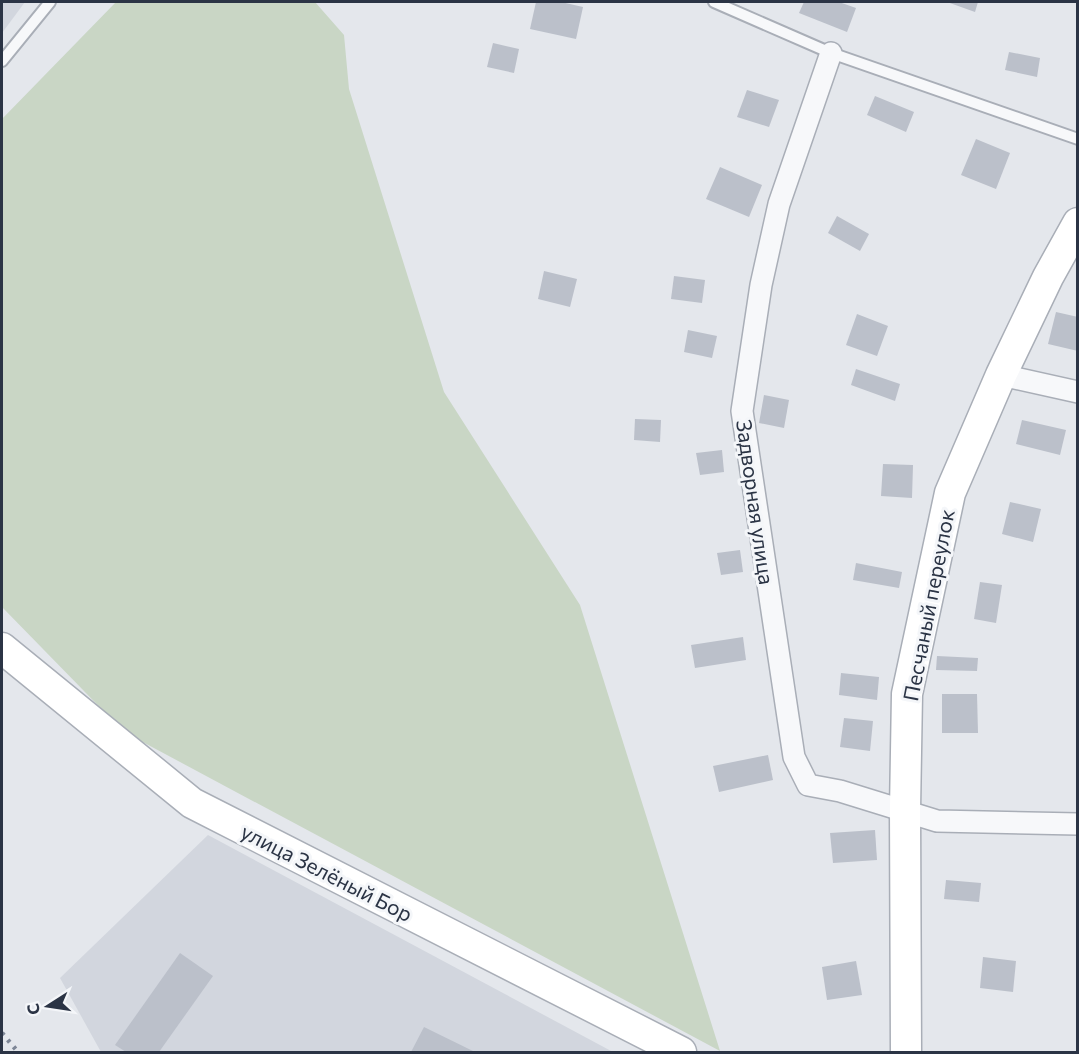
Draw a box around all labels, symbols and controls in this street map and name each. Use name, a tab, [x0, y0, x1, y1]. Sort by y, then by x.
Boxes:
street label: Задворная улица	[732, 418, 780, 586]
street label: Песчаный переулок	[897, 507, 959, 703]
street label: улица Зелёный Бор	[237, 818, 417, 926]
north arrow	[18, 976, 78, 1036]
text: С	[22, 1002, 43, 1017]

